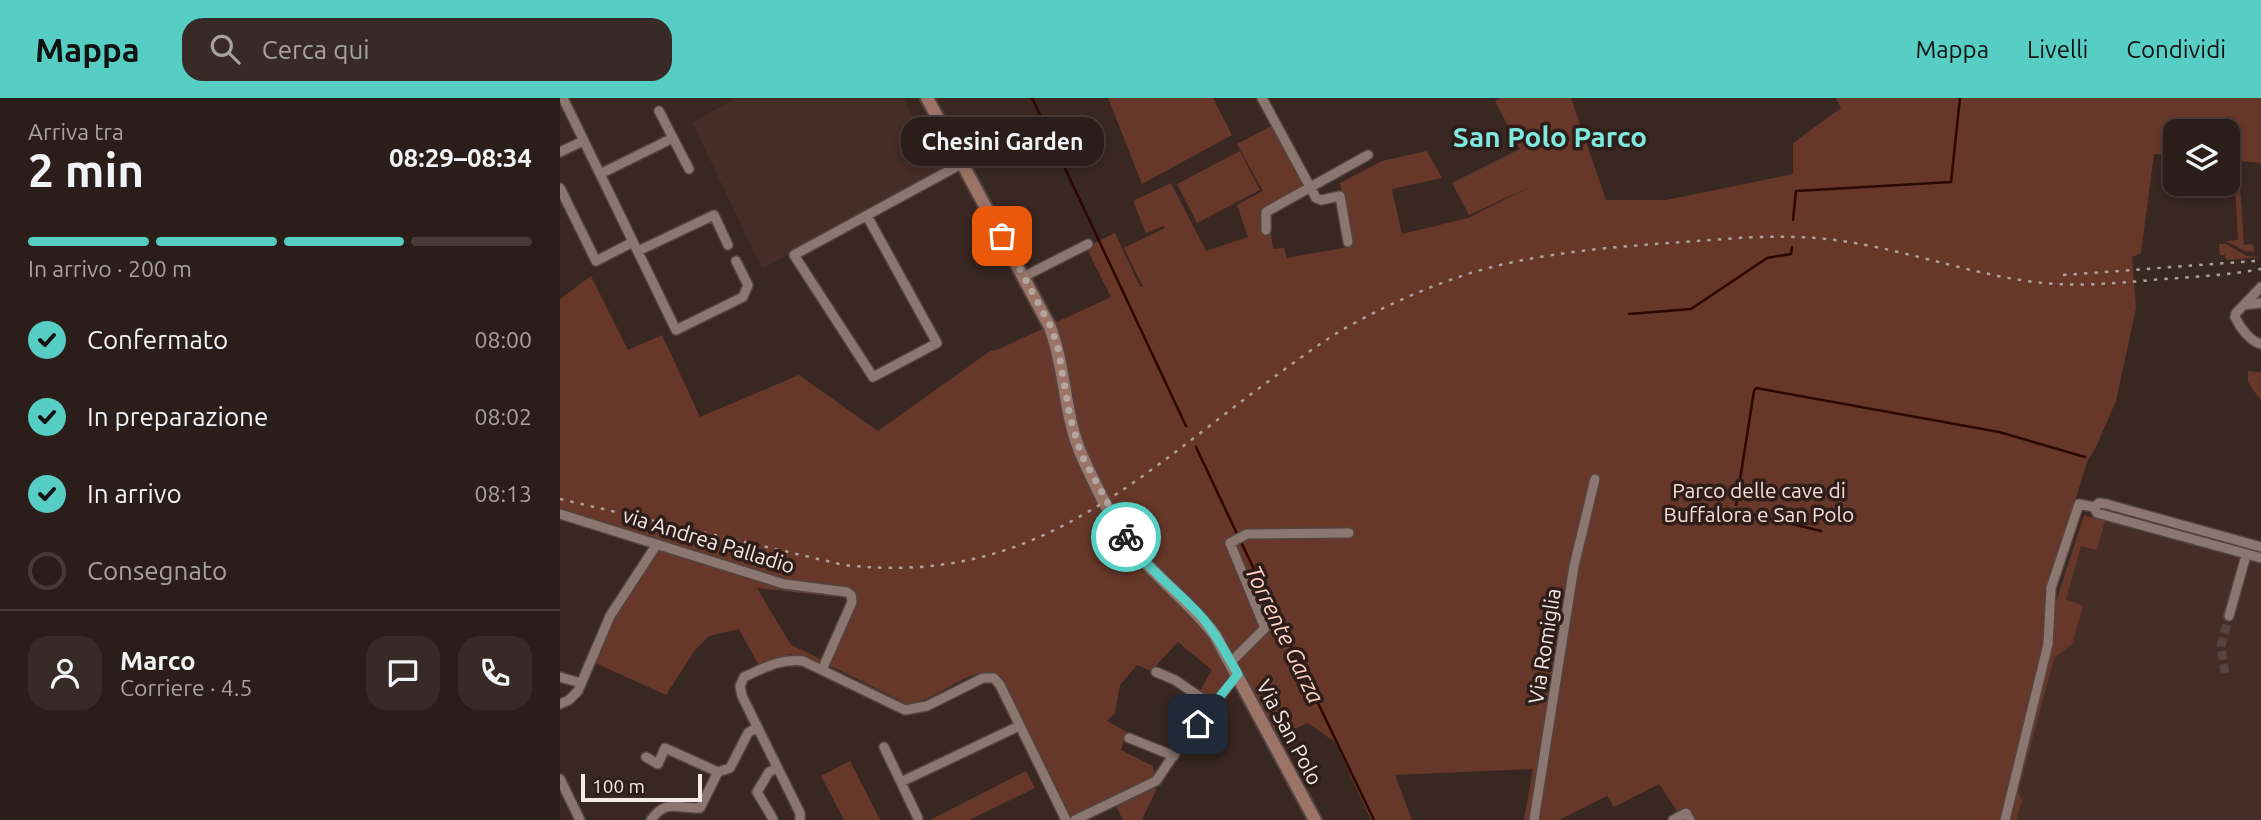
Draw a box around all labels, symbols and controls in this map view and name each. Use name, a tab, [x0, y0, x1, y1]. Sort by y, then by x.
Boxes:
search box	[182, 18, 672, 81]
icon: search	[206, 30, 244, 68]
text: Mappa	[35, 31, 140, 68]
text: Cerca qui	[262, 35, 370, 64]
text: Mappa	[1915, 36, 1989, 63]
text: Livelli	[2027, 36, 2088, 63]
text: Condividi	[2126, 36, 2226, 63]
callout: Chesini Garden	[900, 117, 1104, 166]
text: Arriva tra	[28, 119, 124, 144]
map controls	[2163, 119, 2240, 196]
button: layers	[2163, 119, 2240, 196]
district label: San Polo Parco	[1453, 121, 1647, 152]
text: Chesini Garden	[921, 129, 1084, 154]
text: 08:29–08:34	[389, 143, 532, 172]
text: 2 min	[28, 144, 144, 196]
pin	[972, 206, 1032, 266]
icon: bag	[983, 217, 1021, 255]
text: In arrivo · 200 m	[28, 256, 192, 281]
icon: check	[28, 321, 66, 359]
text: Confermato	[87, 325, 228, 354]
text: 08:00	[474, 327, 532, 352]
icon: check	[28, 398, 66, 436]
text: In preparazione	[87, 402, 268, 431]
text: 08:02	[474, 404, 532, 429]
icon: check	[28, 475, 66, 513]
park label: Parco delle cave di Buffalora e San Polo	[1664, 478, 1854, 526]
text: In arrivo	[87, 479, 182, 508]
text: 08:13	[474, 481, 532, 506]
street label: via Andrea Palladio	[620, 502, 798, 578]
courier	[1091, 502, 1161, 572]
icon: bike	[1107, 518, 1145, 556]
text: Consegnato	[87, 556, 227, 585]
water label: Torrente Garza	[1241, 561, 1329, 707]
street label: Via Romiglia	[1523, 586, 1565, 706]
button: person	[28, 636, 102, 710]
button: chat	[366, 636, 440, 710]
button: phone	[458, 636, 532, 710]
text: Marco	[120, 646, 196, 675]
text: Corriere · 4.5	[120, 675, 252, 700]
street label: Via San Polo	[1252, 675, 1328, 789]
pin	[1168, 694, 1228, 754]
icon: home	[1179, 705, 1217, 743]
scale bar	[581, 771, 702, 803]
text: 100 m	[592, 775, 645, 797]

